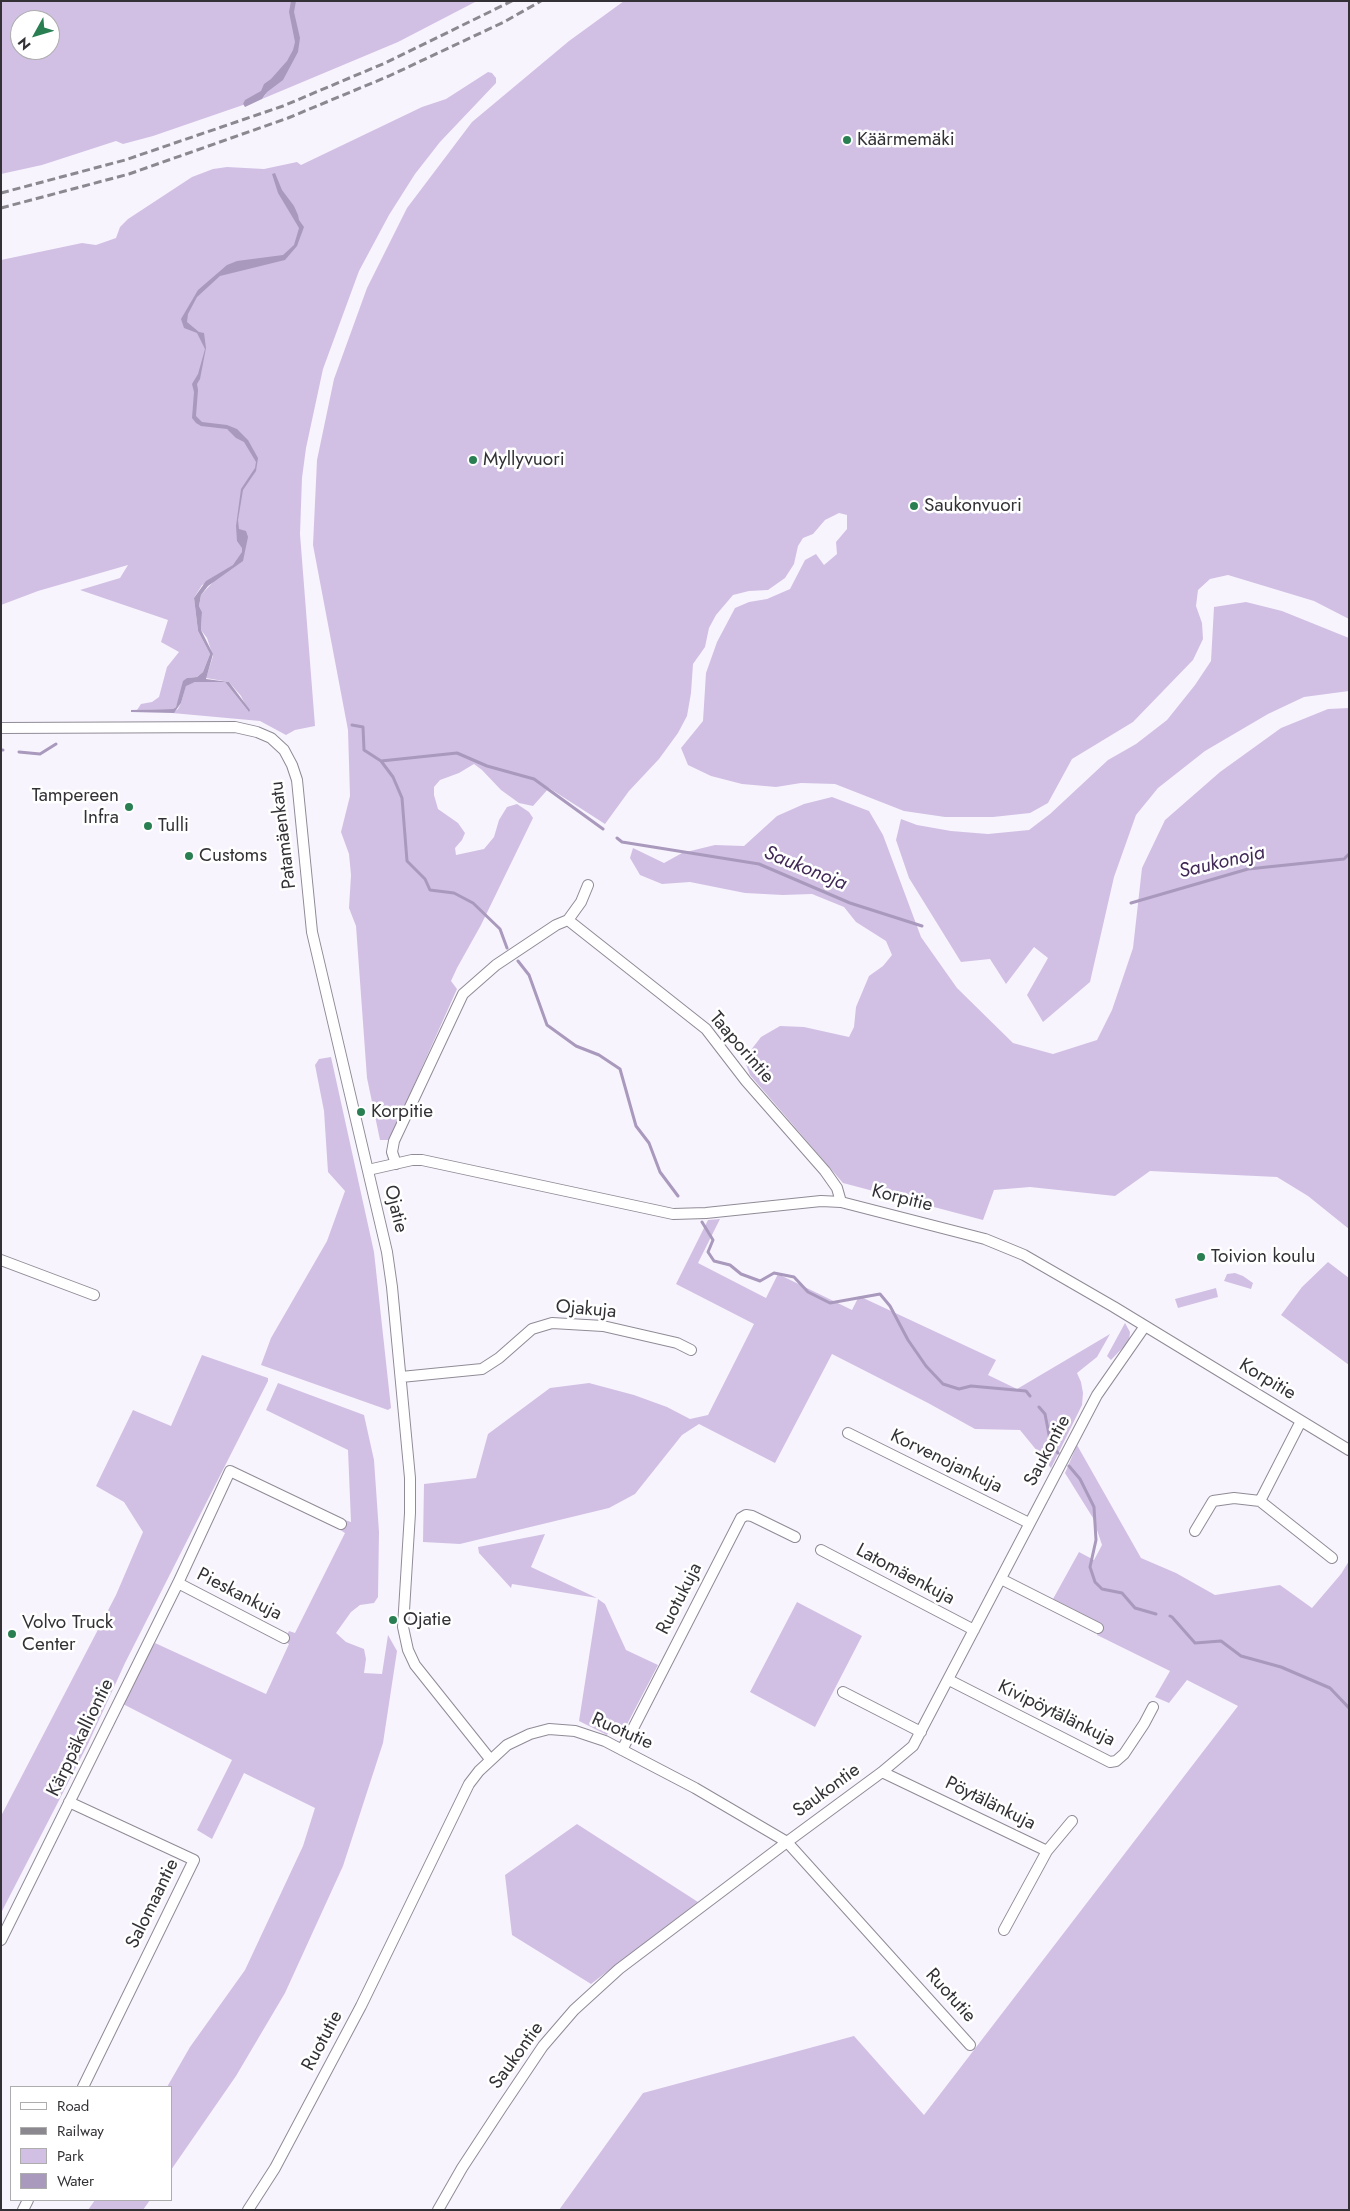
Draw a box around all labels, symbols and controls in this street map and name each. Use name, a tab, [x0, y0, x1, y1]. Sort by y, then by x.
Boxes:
north arrow	[10, 10, 60, 60]
text: N	[13, 33, 35, 54]
place label: Käärmemäki	[857, 129, 955, 151]
marker: Käärmemäki	[841, 134, 853, 146]
place label: Myllyvuori	[483, 449, 565, 471]
marker: Myllyvuori	[467, 454, 479, 466]
place label: Saukonvuori	[924, 495, 1022, 517]
marker: Saukonvuori	[908, 500, 920, 512]
street label: Patamäenkatu	[266, 780, 302, 890]
place label: Tampereen Infra	[32, 785, 119, 829]
marker: Tampereen Infra	[123, 801, 135, 813]
place label: Tulli	[158, 815, 189, 837]
marker: Tulli	[142, 820, 154, 832]
water label: Saukonoja	[760, 841, 850, 897]
water label: Saukonoja	[1177, 841, 1267, 885]
place label: Customs	[199, 845, 267, 867]
marker: Customs	[183, 850, 195, 862]
street label: Taaporintie	[704, 1008, 778, 1088]
place label: Korpitie	[371, 1101, 433, 1123]
marker: Korpitie	[355, 1106, 367, 1118]
street label: Korpitie	[869, 1180, 935, 1218]
street label: Ojatie	[378, 1183, 412, 1235]
place label: Toivion koulu	[1211, 1246, 1315, 1268]
marker: Toivion koulu	[1195, 1251, 1207, 1263]
street label: Ojakuja	[555, 1296, 617, 1324]
street label: Korpitie	[1235, 1354, 1299, 1406]
street label: Saukontie	[1020, 1412, 1076, 1490]
street label: Korvenojankuja	[886, 1425, 1006, 1499]
street label: Latomäenkuja	[852, 1539, 958, 1611]
street label: Ruotukuja	[652, 1559, 708, 1639]
street label: Pieskankuja	[193, 1564, 285, 1626]
place label: Ojatie	[403, 1609, 451, 1631]
place label: Volvo Truck Center	[22, 1612, 113, 1656]
marker: Ojatie	[387, 1614, 399, 1626]
marker: Volvo Truck Center	[6, 1628, 18, 1640]
street label: Kärppäkalliontie	[43, 1675, 119, 1801]
street label: Kivipöytälänkuja	[994, 1676, 1118, 1752]
street label: Ruotutie	[588, 1708, 656, 1756]
street label: Saukontie	[789, 1759, 865, 1823]
street label: Pöytälänkuja	[941, 1772, 1039, 1836]
street label: Salomaantie	[122, 1856, 184, 1952]
street label: Ruotutie	[920, 1964, 980, 2028]
street label: Ruotutie	[298, 2007, 348, 2075]
street label: Saukontie	[485, 2018, 549, 2094]
legend	[10, 2086, 172, 2201]
text: Road	[57, 2095, 89, 2117]
text: Railway	[57, 2120, 104, 2142]
text: Park	[57, 2145, 84, 2167]
text: Water	[57, 2170, 94, 2192]

